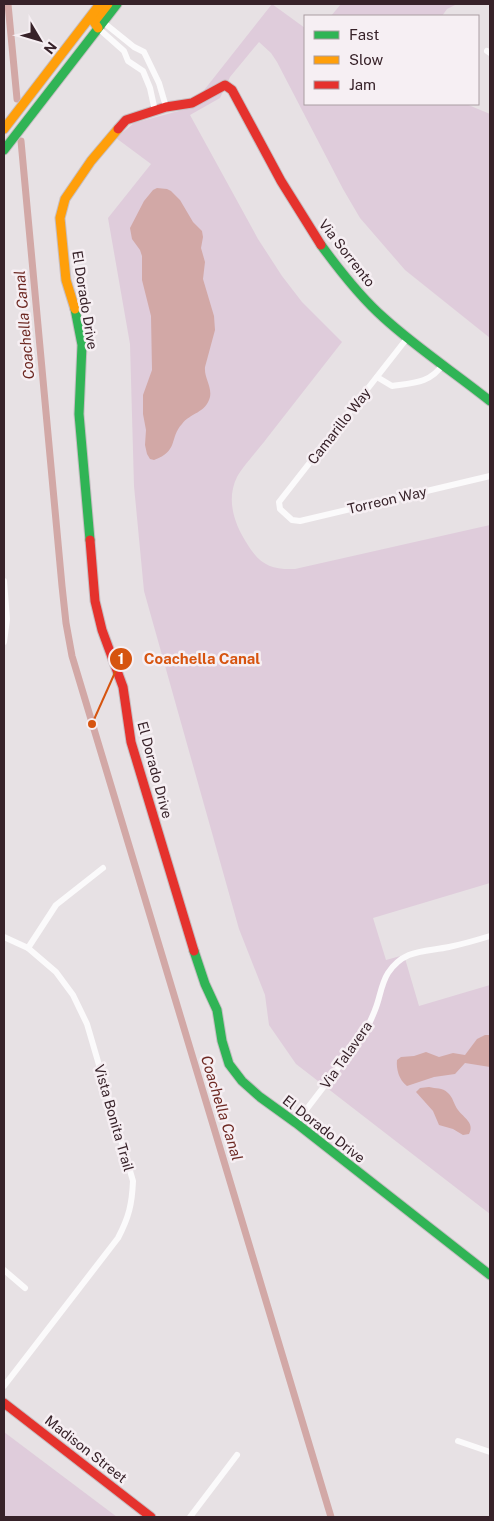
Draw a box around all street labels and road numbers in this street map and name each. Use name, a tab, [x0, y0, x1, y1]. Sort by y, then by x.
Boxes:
street label: Via Sorrento	[316, 216, 378, 290]
street label: El Dorado Drive	[69, 249, 101, 351]
street label: Camarillo Way	[304, 384, 374, 467]
street label: Torreon Way	[346, 483, 429, 517]
street label: El Dorado Drive	[134, 720, 176, 820]
street label: Via Talavera	[317, 1018, 375, 1092]
street label: Vista Bonita Trail	[91, 1063, 137, 1173]
street label: El Dorado Drive	[280, 1092, 368, 1166]
street label: Madison Street	[42, 1412, 130, 1486]

